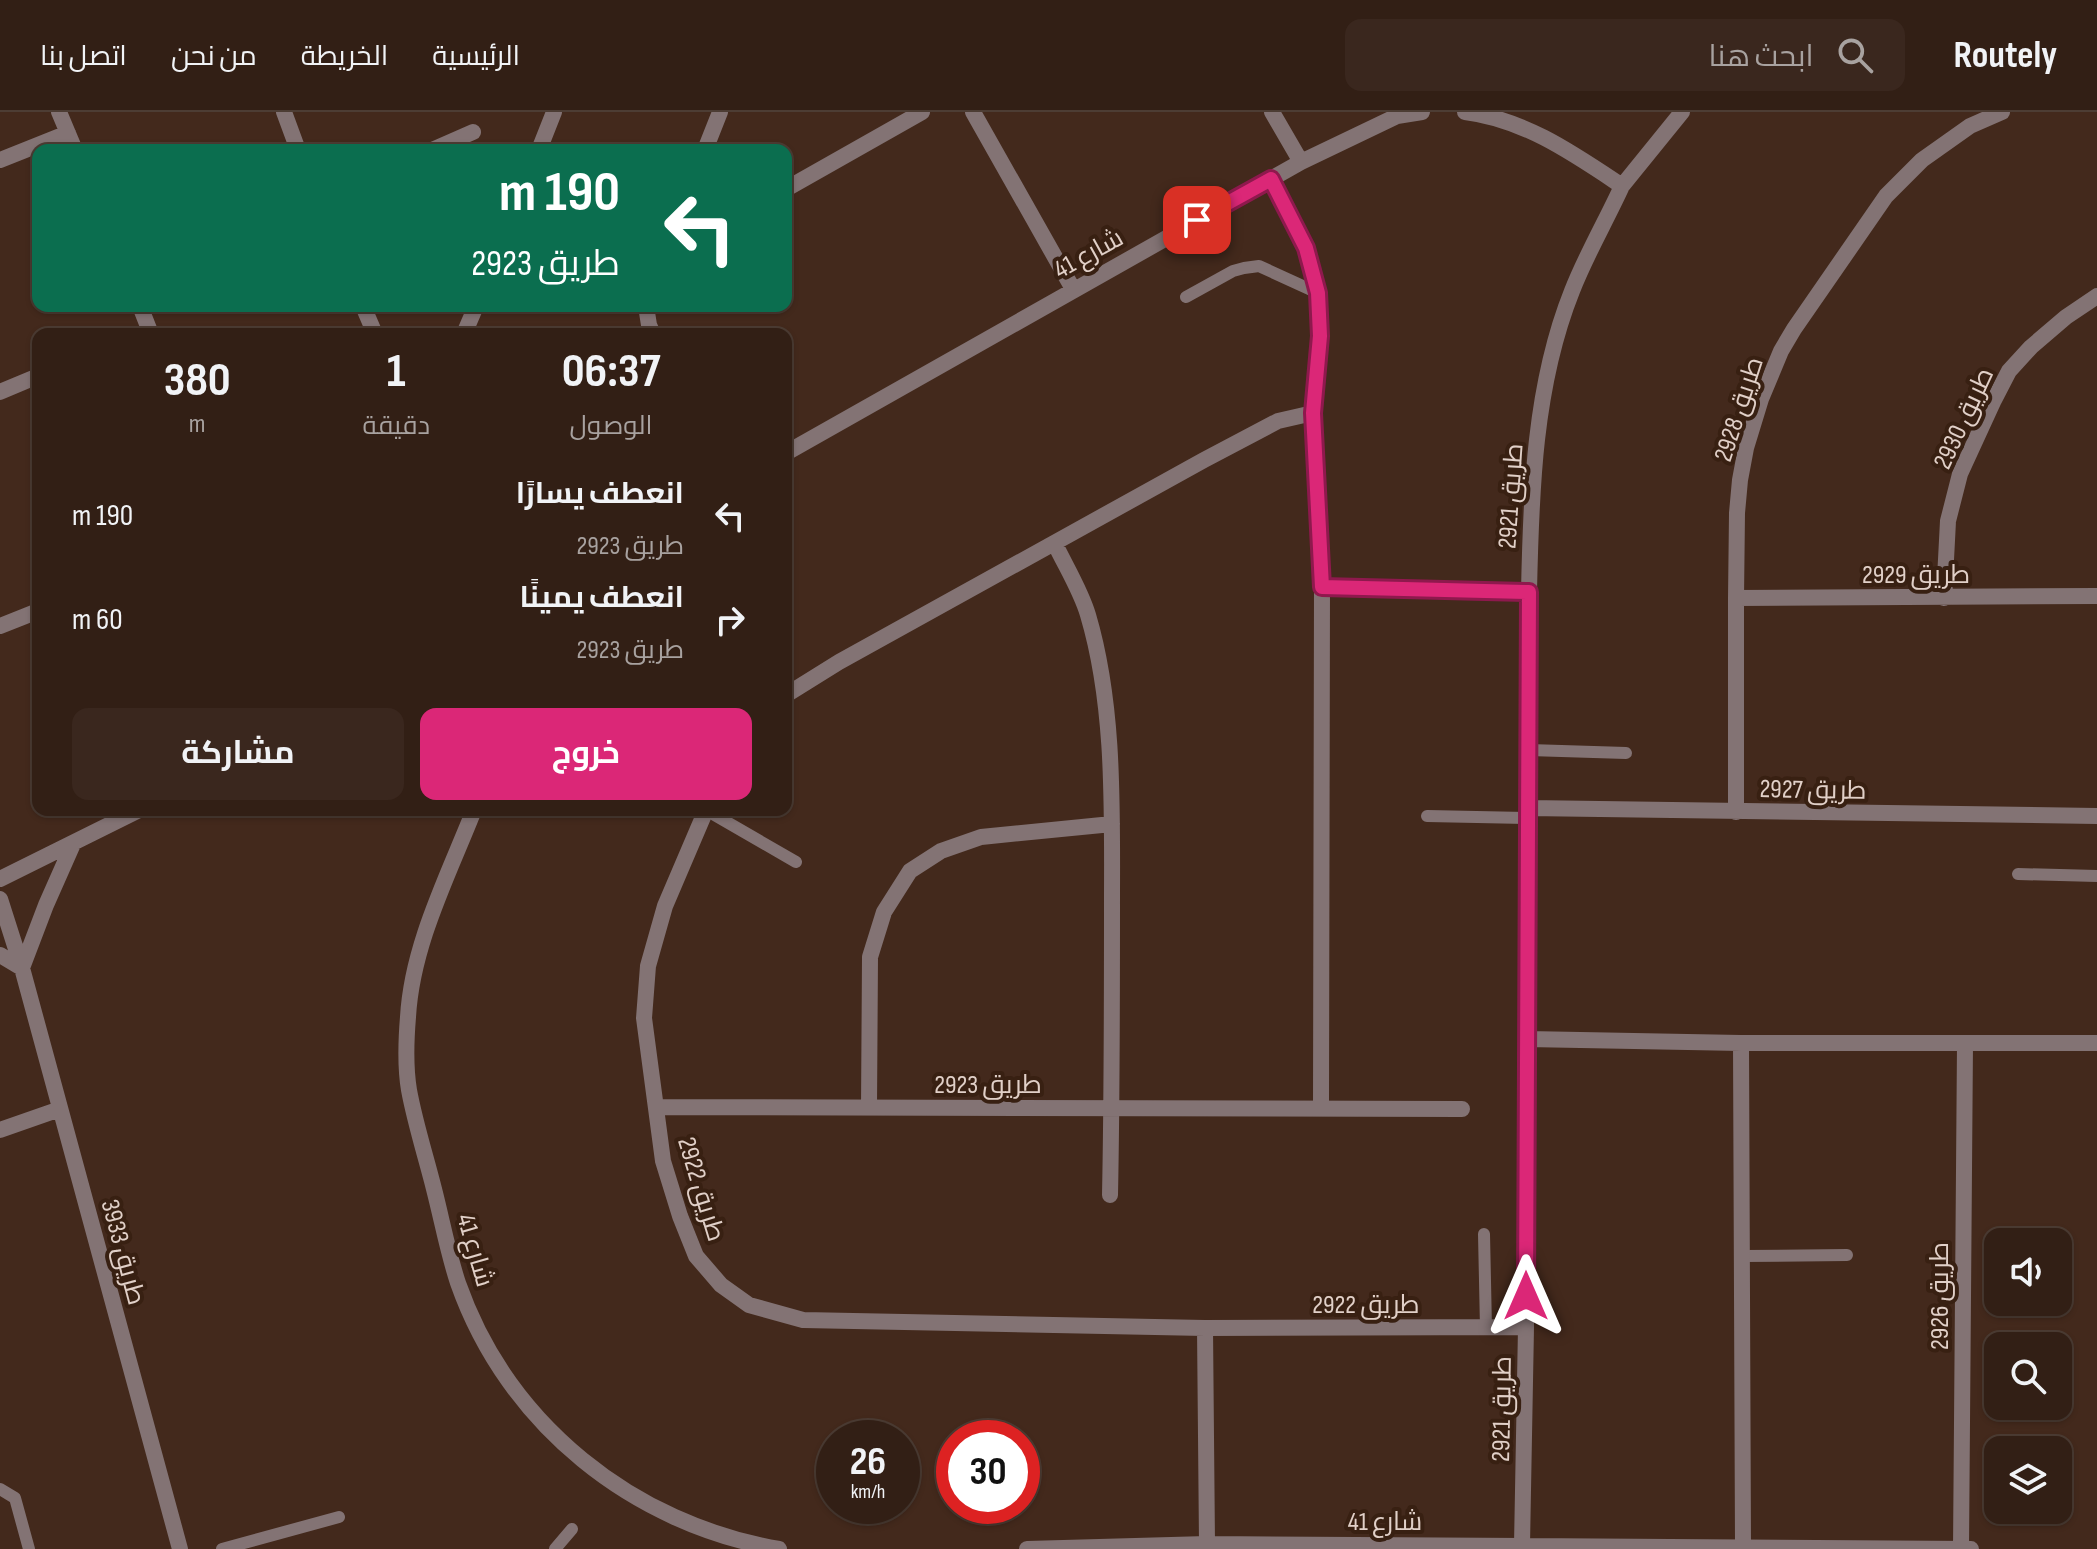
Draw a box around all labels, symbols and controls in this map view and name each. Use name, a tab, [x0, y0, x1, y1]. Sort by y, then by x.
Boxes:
search box	[1345, 19, 1905, 91]
icon: search	[1833, 33, 1877, 77]
text: Routely	[1953, 33, 2057, 78]
text: ابحث هنا	[1708, 39, 1813, 75]
text: اتصل بنا	[40, 40, 127, 73]
text: من نحن	[171, 40, 257, 73]
text: الخريطة	[301, 40, 388, 73]
text: الرئيسية	[432, 40, 520, 73]
text: 190 m	[499, 160, 620, 227]
icon: left	[648, 176, 752, 280]
pin	[1163, 186, 1231, 254]
icon: arrive	[1175, 198, 1219, 242]
street label: شارع 41	[1049, 223, 1129, 286]
text: طريق 2923	[471, 243, 620, 286]
text: 1	[387, 343, 406, 400]
text: 06:37	[562, 343, 660, 400]
text: 380	[164, 352, 231, 409]
street label: طريق 2928	[1708, 353, 1771, 466]
street label: طريق 2930	[1927, 363, 2001, 474]
text: m	[189, 409, 206, 440]
text: دقيقة	[362, 411, 430, 442]
text: الوصول	[570, 411, 652, 442]
street label: طريق 2921	[1492, 442, 1531, 550]
text: انعطف يسارًا	[516, 476, 684, 512]
icon: left	[708, 494, 752, 538]
text: 190 m	[72, 498, 133, 534]
text: طريق 2923	[577, 531, 684, 562]
street label: طريق 2929	[1862, 560, 1970, 591]
text: انعطف يمينًا	[519, 580, 684, 616]
icon: right	[708, 598, 752, 642]
text: 60 m	[72, 602, 123, 638]
text: طريق 2923	[577, 635, 684, 666]
button: مشاركة	[72, 708, 404, 800]
button: خروج	[420, 708, 752, 800]
street label: طريق 2927	[1759, 774, 1867, 807]
street label: طريق 2923	[934, 1070, 1042, 1101]
street label: طريق 2922	[670, 1134, 731, 1245]
street label: طريق 3933	[94, 1196, 151, 1308]
street label: شارع 41	[449, 1210, 500, 1291]
map controls	[1984, 1228, 2072, 1524]
button: sound	[1984, 1228, 2072, 1316]
street label: طريق 2926	[1925, 1242, 1956, 1350]
position arrow	[1484, 1254, 1568, 1338]
street label: طريق 2922	[1312, 1290, 1420, 1321]
button: search	[1984, 1332, 2072, 1420]
street label: طريق 2921	[1486, 1356, 1519, 1462]
speed limit sign: 30	[936, 1420, 1040, 1524]
button: layers	[1984, 1436, 2072, 1524]
text: 26	[850, 1438, 886, 1486]
text: km/h	[851, 1480, 885, 1504]
street label: شارع 41	[1348, 1507, 1422, 1538]

